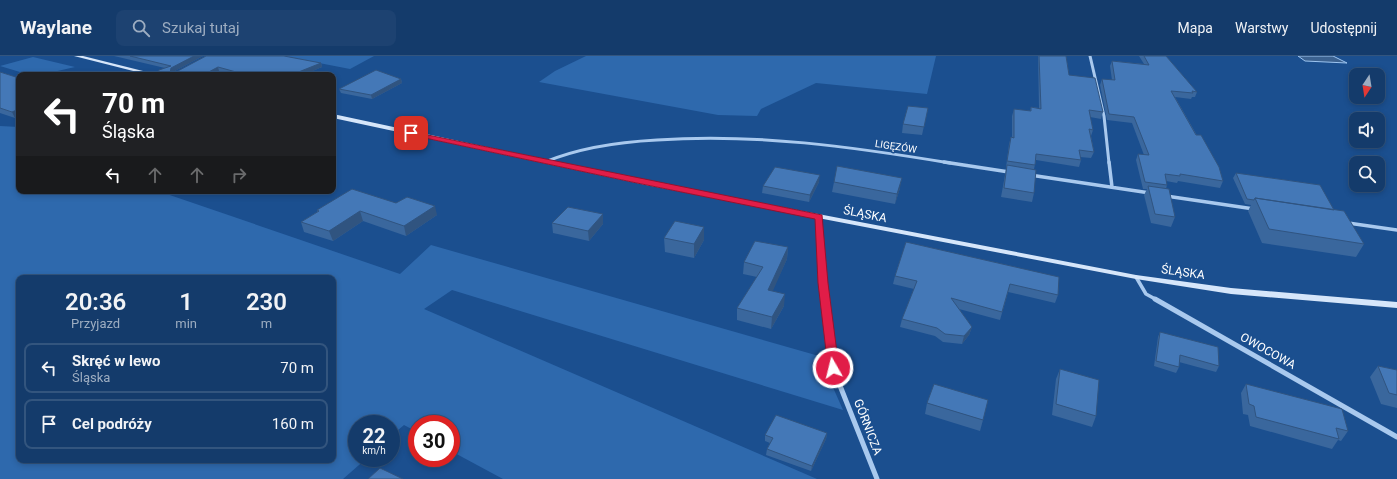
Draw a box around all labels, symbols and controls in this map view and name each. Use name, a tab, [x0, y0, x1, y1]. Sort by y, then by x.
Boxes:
search box	[116, 10, 396, 46]
text: Waylane	[20, 16, 92, 39]
icon: search	[130, 17, 152, 39]
text: Szukaj tutaj	[162, 19, 240, 37]
text: Mapa	[1178, 20, 1213, 36]
text: Warstwy	[1235, 20, 1288, 36]
text: Udostępnij	[1310, 20, 1377, 36]
north arrow	[1349, 68, 1385, 104]
map controls	[1349, 68, 1385, 192]
text: 70 m	[102, 87, 165, 120]
icon: left	[36, 88, 88, 140]
button: sound	[1349, 112, 1385, 148]
pin	[394, 116, 428, 150]
text: Śląska	[102, 121, 155, 142]
icon: arrive	[400, 122, 422, 144]
street label: LIGĘZÓW	[874, 137, 918, 155]
button: search	[1349, 156, 1385, 192]
icon: left	[102, 164, 124, 186]
icon: ahead	[144, 164, 166, 186]
icon: ahead	[186, 164, 208, 186]
icon: right	[228, 164, 250, 186]
street label: ŚLĄSKA	[842, 202, 888, 225]
street label: ŚLĄSKA	[1160, 261, 1206, 282]
text: 20:36	[65, 288, 126, 316]
text: 1	[179, 288, 193, 316]
text: 230	[246, 288, 287, 316]
text: Przyjazd	[71, 316, 120, 331]
text: min	[175, 316, 197, 331]
text: m	[261, 316, 272, 331]
street label: OWOCOWA	[1238, 330, 1298, 372]
position arrow	[812, 347, 854, 389]
text: Skręć w lewo	[72, 352, 161, 370]
icon: left	[38, 357, 60, 379]
text: 70 m	[280, 359, 314, 377]
text: Śląska	[72, 370, 110, 385]
street label: GÓRNICZA	[851, 397, 886, 457]
icon: arrive	[38, 413, 60, 435]
text: Cel podróży	[72, 415, 152, 433]
text: 160 m	[272, 415, 314, 433]
speed limit sign: 30	[408, 415, 460, 467]
text: 22	[363, 424, 385, 448]
text: km/h	[362, 445, 386, 456]

